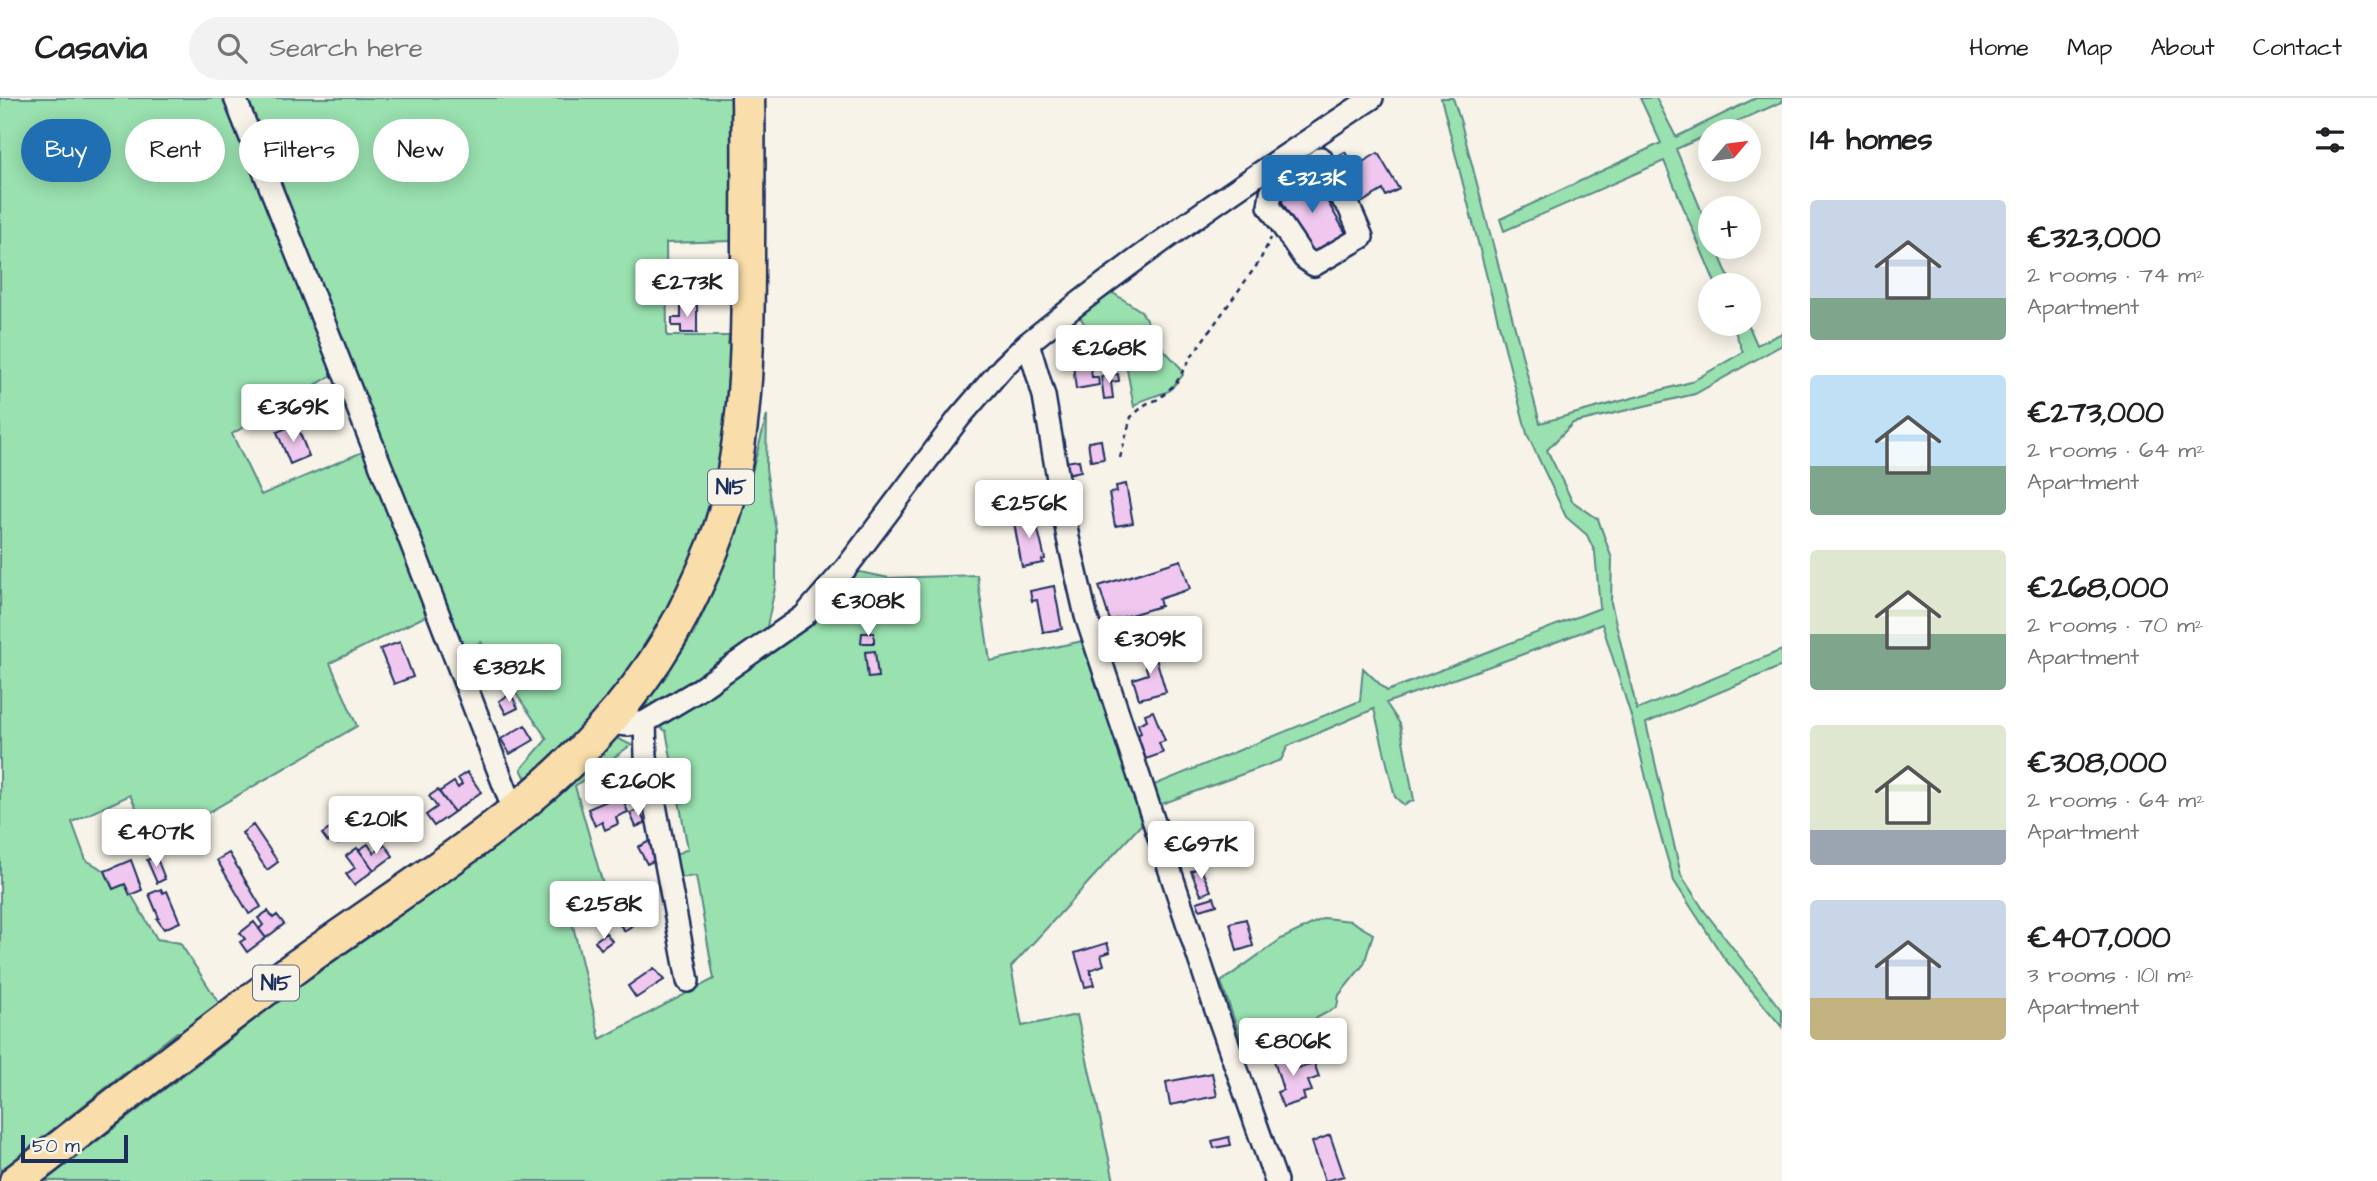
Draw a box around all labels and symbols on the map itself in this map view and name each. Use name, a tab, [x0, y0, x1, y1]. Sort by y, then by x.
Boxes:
north arrow	[1698, 119, 1760, 182]
pin: €323K	[1263, 156, 1361, 215]
pin: €273K	[638, 260, 736, 319]
pin: €268K	[1060, 326, 1158, 385]
pin: €369K	[244, 384, 342, 444]
road number: N15	[708, 470, 754, 504]
pin: €256K	[980, 480, 1078, 540]
pin: €308K	[819, 578, 917, 638]
pin: €309K	[1101, 616, 1199, 676]
pin: €382K	[460, 644, 558, 704]
pin: €260K	[589, 758, 687, 818]
pin: €201K	[327, 796, 425, 856]
pin: €407K	[107, 810, 205, 869]
pin: €697K	[1152, 822, 1250, 881]
pin: €258K	[555, 882, 653, 941]
road number: N15	[253, 966, 299, 1001]
pin: €806K	[1244, 1018, 1342, 1078]
scale bar	[21, 1132, 128, 1164]

